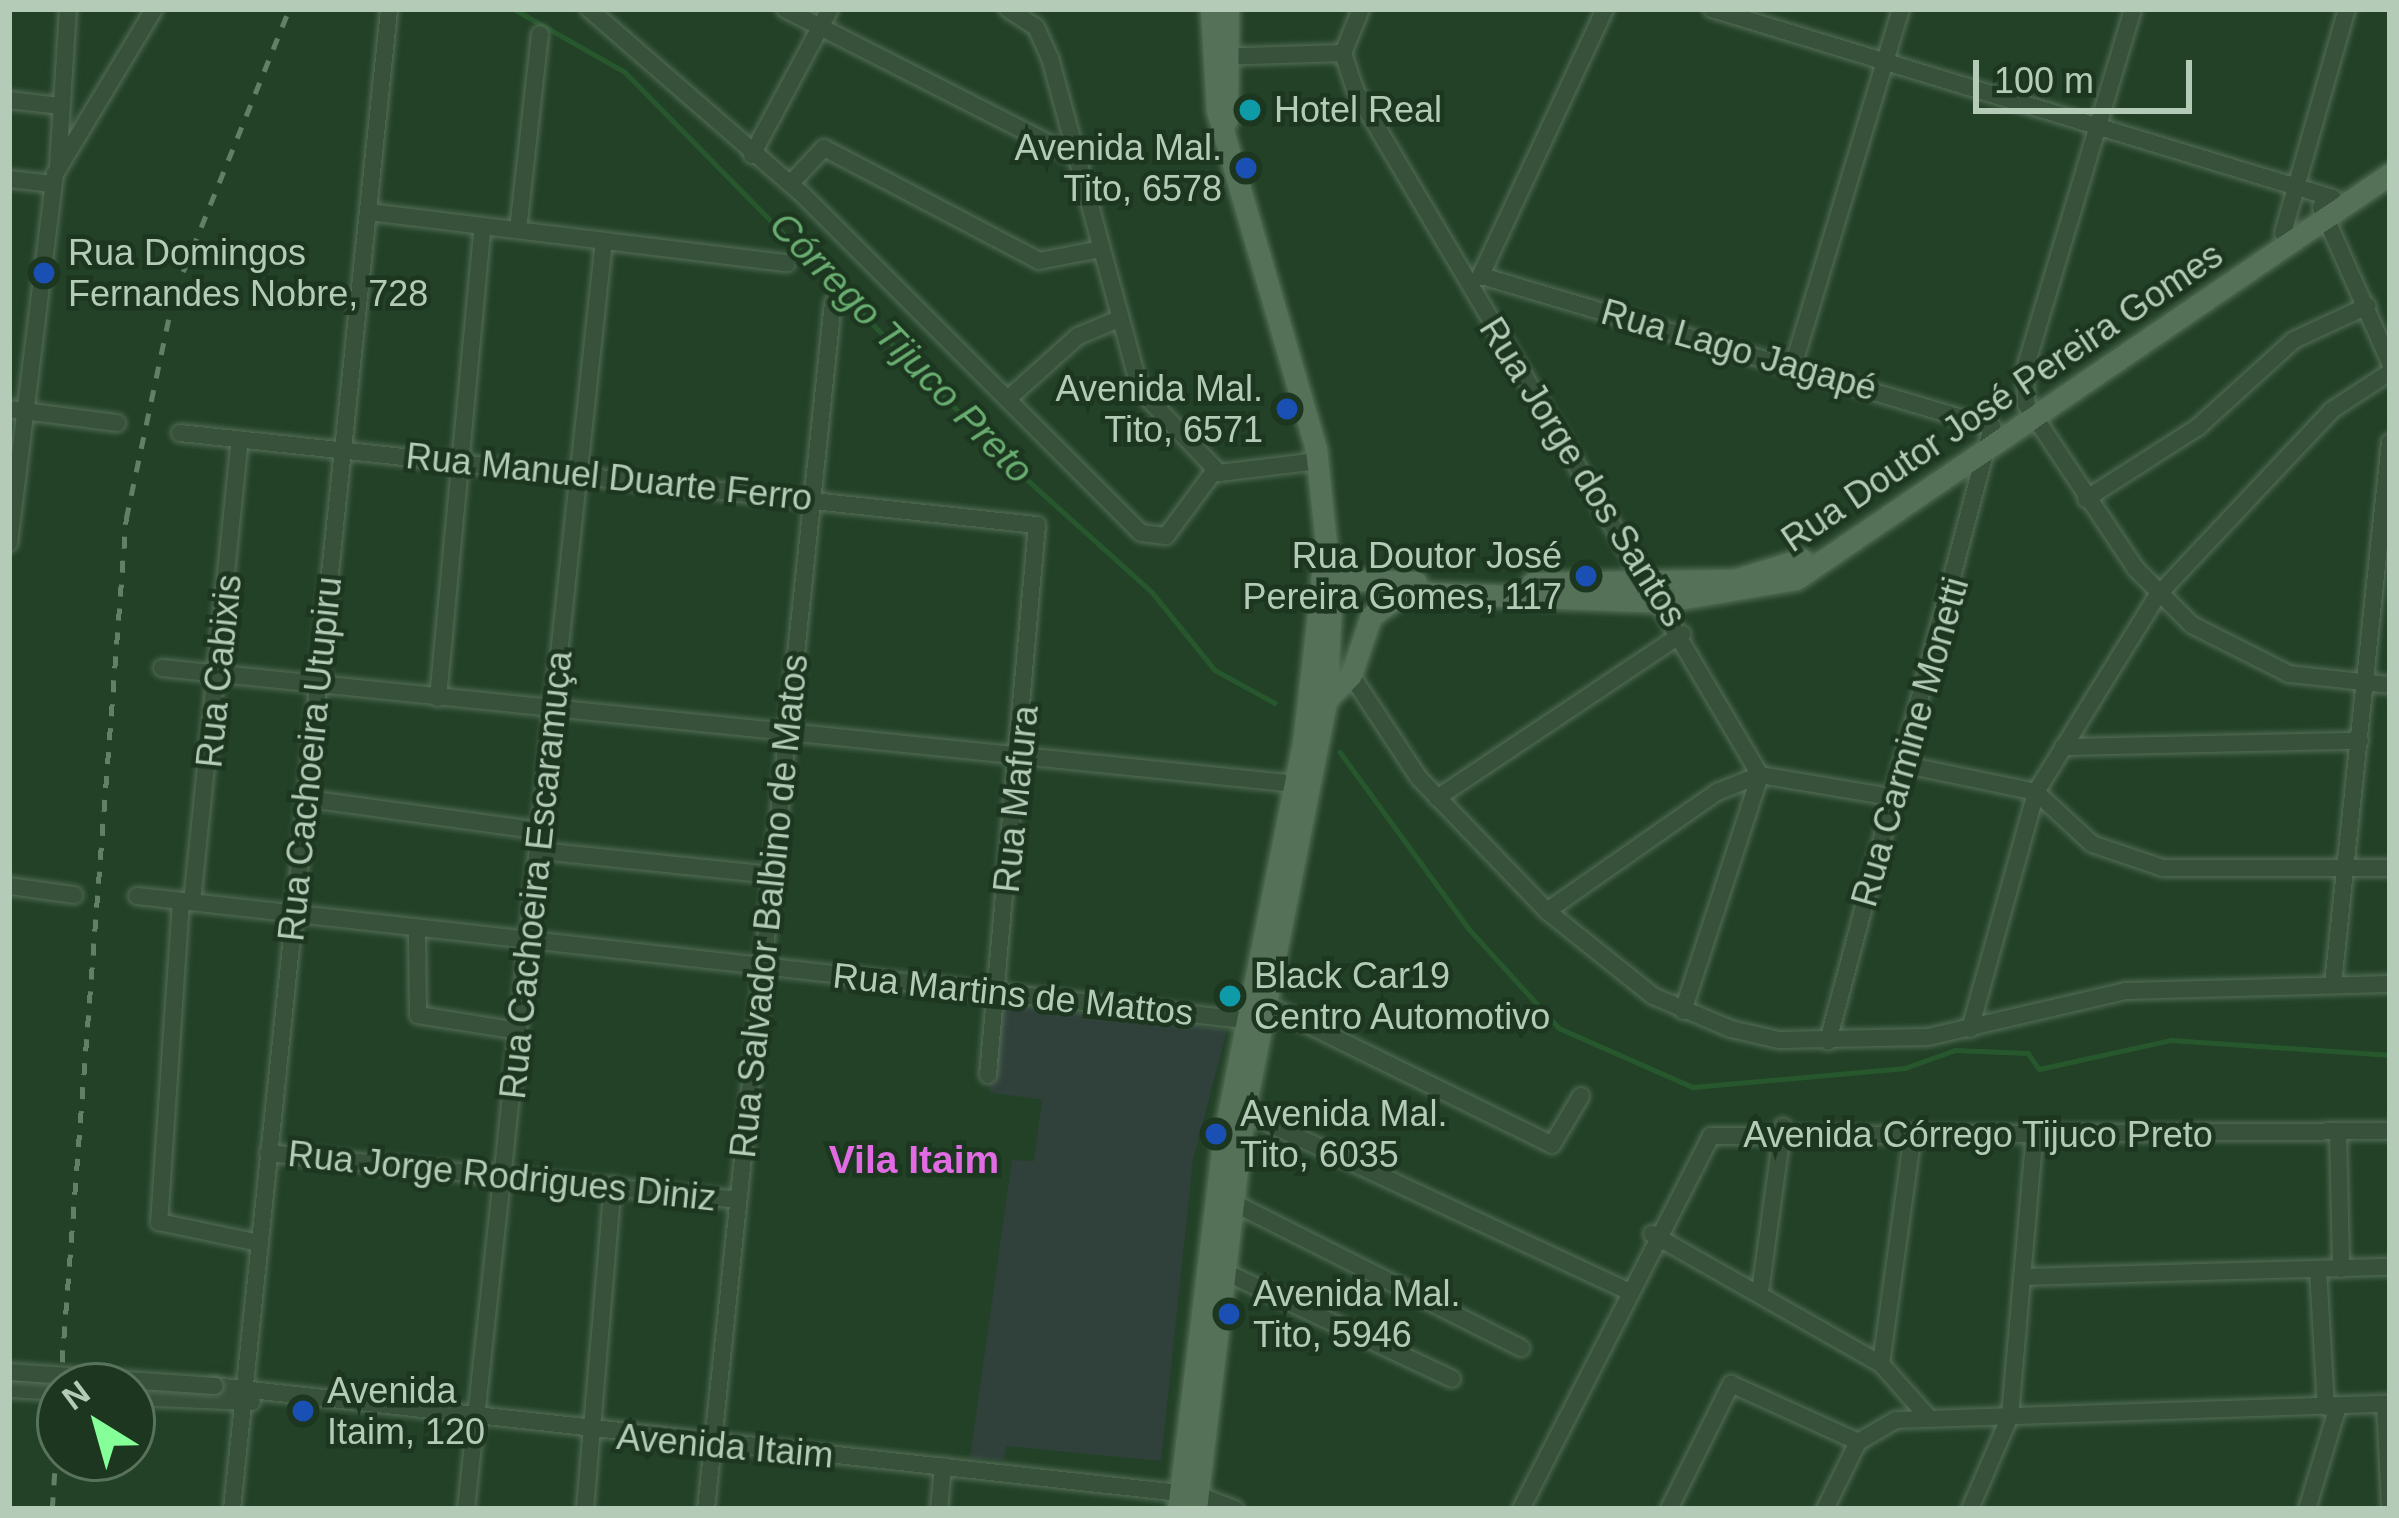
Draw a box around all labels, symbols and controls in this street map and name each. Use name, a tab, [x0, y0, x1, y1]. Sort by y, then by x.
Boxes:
scale bar	[1979, 36, 2198, 110]
text: 100 m	[1994, 60, 2094, 101]
place label: Hotel Real	[1274, 88, 1442, 132]
marker: Hotel Real	[1237, 97, 1263, 123]
place label: Avenida Mal. Tito, 6578	[1015, 125, 1222, 210]
marker: Avenida Mal. Tito, 6578	[1233, 155, 1259, 181]
water label: Córrego Tijuco Preto	[759, 202, 1043, 494]
place label: Rua Domingos Fernandes Nobre, 728	[68, 230, 428, 315]
street label: Rua Doutor José Pereira Gomes	[1773, 233, 2231, 561]
marker: Rua Domingos Fernandes Nobre, 728	[31, 260, 57, 286]
street label: Rua Lago Jagapé	[1596, 290, 1882, 410]
street label: Rua Jorge dos Santos	[1470, 310, 1696, 634]
place label: Avenida Mal. Tito, 6571	[1056, 366, 1263, 451]
marker: Avenida Mal. Tito, 6571	[1274, 396, 1300, 422]
street label: Rua Manuel Duarte Ferro	[404, 434, 814, 520]
place label: Rua Doutor José Pereira Gomes, 117	[1243, 533, 1562, 618]
marker: Rua Doutor José Pereira Gomes, 117	[1573, 563, 1599, 589]
street label: Rua Cabixis	[187, 572, 251, 770]
street label: Rua Carmine Monetti	[1842, 573, 1978, 911]
street label: Rua Cachoeira Utupiru	[269, 575, 351, 943]
street label: Rua Cachoeira Escaramuça	[491, 649, 581, 1101]
street label: Rua Salvador Balbino de Matos	[721, 652, 817, 1160]
street label: Rua Mafura	[985, 703, 1047, 895]
place label: Black Car19 Centro Automotivo	[1254, 953, 1552, 1038]
street label: Rua Martins de Mattos	[831, 954, 1195, 1034]
marker: Black Car19 Centro Automotivo	[1217, 983, 1243, 1009]
place label: Avenida Mal. Tito, 6035	[1240, 1091, 1447, 1176]
street label: Avenida Córrego Tijuco Preto	[1743, 1113, 2213, 1157]
marker: Avenida Mal. Tito, 6035	[1203, 1121, 1229, 1147]
street label: Rua Jorge Rodrigues Diniz	[286, 1132, 718, 1220]
district label: Vila Itaim	[829, 1137, 999, 1183]
place label: Avenida Mal. Tito, 5946	[1253, 1271, 1460, 1356]
marker: Avenida Mal. Tito, 5946	[1216, 1301, 1242, 1327]
north arrow	[36, 1362, 156, 1482]
place label: Avenida Itaim, 120	[327, 1368, 485, 1453]
text: N	[55, 1373, 96, 1417]
marker: Avenida Itaim, 120	[290, 1398, 316, 1424]
street label: Avenida Itaim	[615, 1415, 835, 1477]

